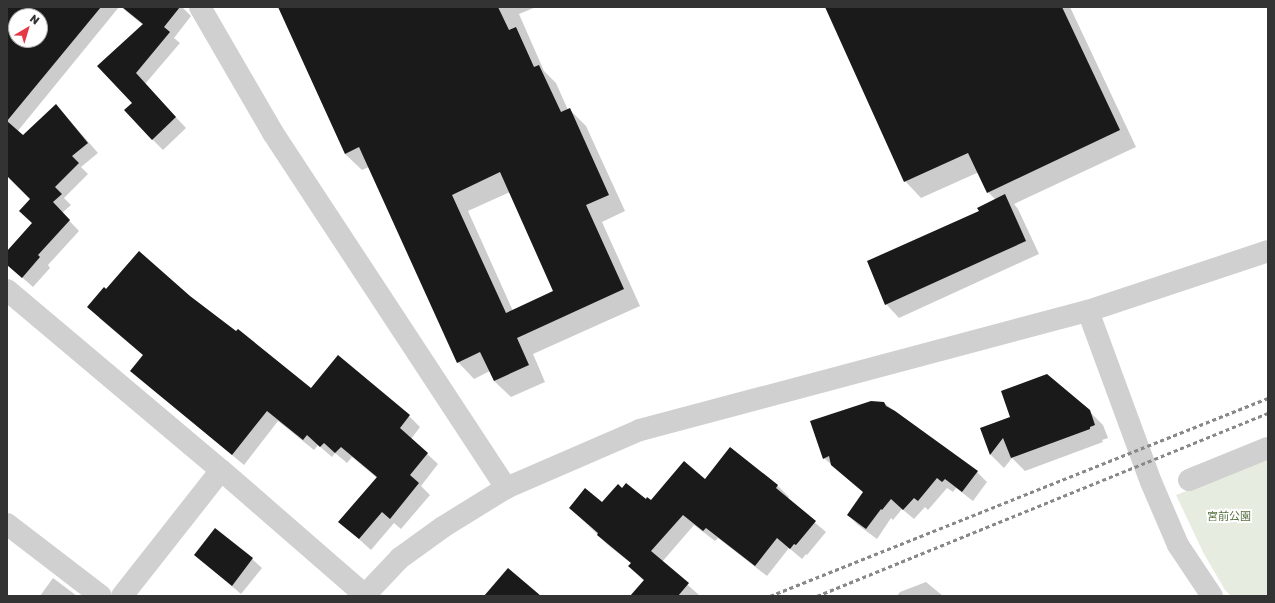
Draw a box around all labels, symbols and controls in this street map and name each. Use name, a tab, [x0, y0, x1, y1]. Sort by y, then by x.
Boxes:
north arrow	[8, 8, 48, 48]
text: N	[28, 11, 42, 27]
park label: 宮前公園	[1207, 509, 1251, 523]

